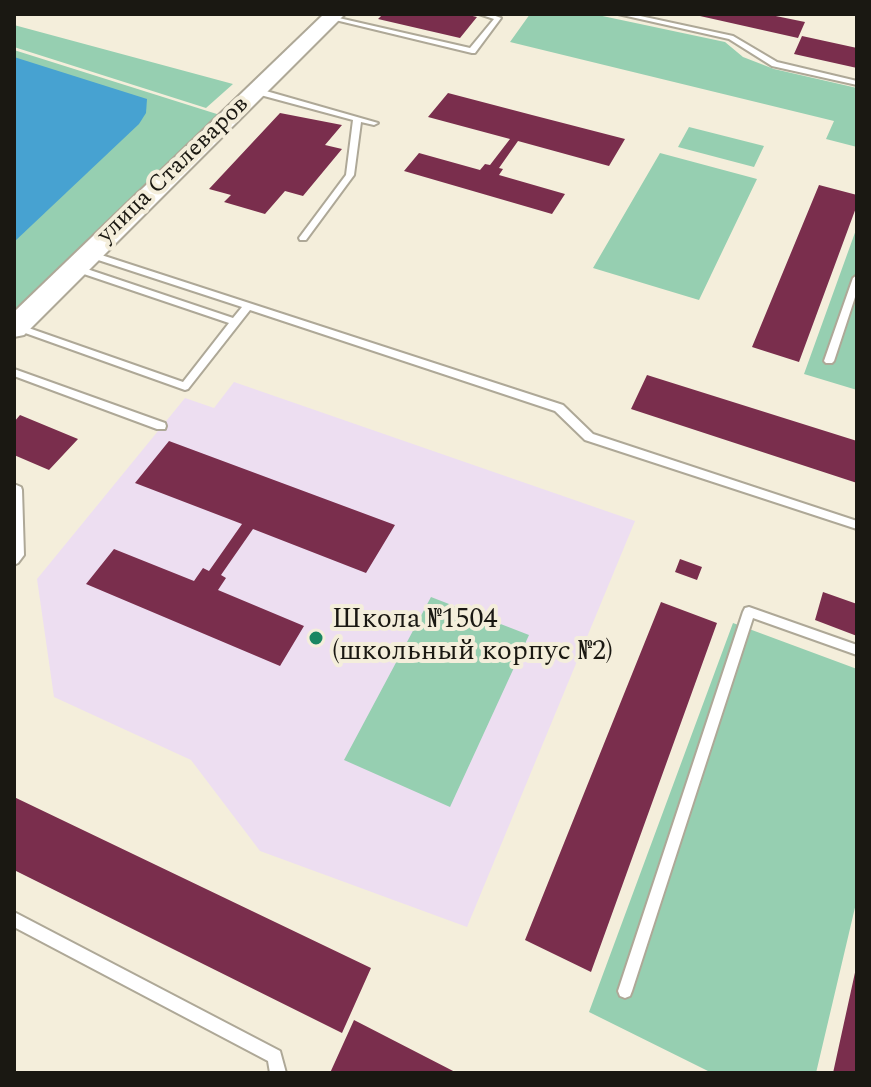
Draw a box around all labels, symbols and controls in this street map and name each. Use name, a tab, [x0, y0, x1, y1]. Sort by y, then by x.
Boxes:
street label: улица Сталеваров	[92, 92, 256, 250]
place label: Школа №1504 (школьный корпус №2)	[332, 605, 613, 671]
marker: Школа №1504 (школьный корпус №2)	[307, 629, 325, 647]

